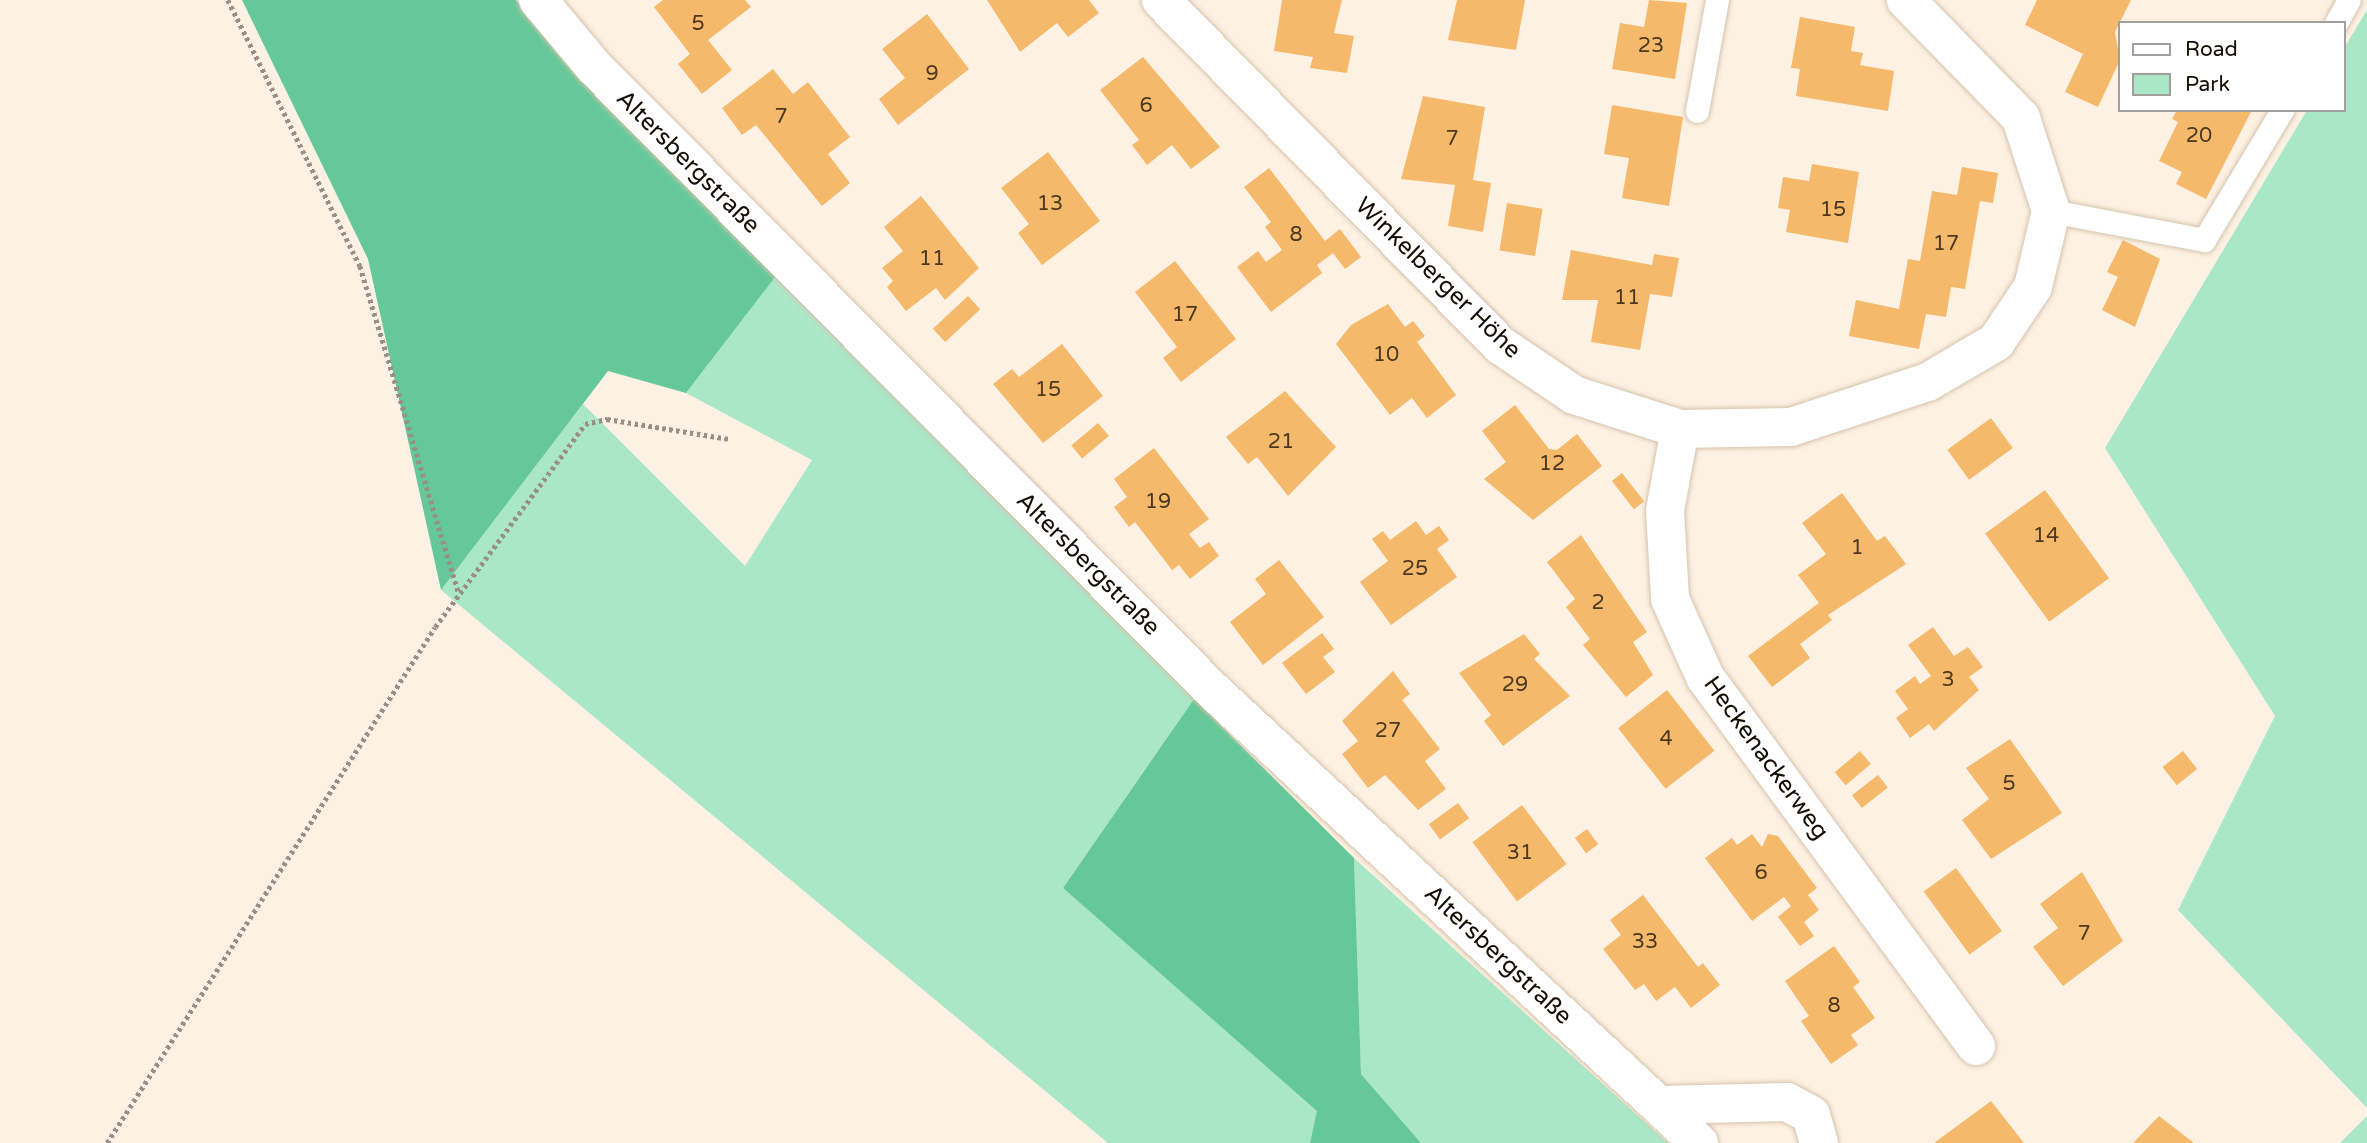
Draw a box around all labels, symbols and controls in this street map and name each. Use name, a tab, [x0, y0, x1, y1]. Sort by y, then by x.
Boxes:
house number: 5	[691, 11, 705, 37]
legend	[2118, 21, 2346, 112]
house number: 23	[1638, 33, 1664, 59]
text: Road	[2185, 37, 2238, 62]
house number: 9	[925, 61, 939, 87]
text: Park	[2185, 72, 2230, 97]
street label: Altersbergstraße	[610, 84, 766, 240]
house number: 6	[1139, 93, 1153, 119]
house number: 7	[774, 104, 788, 130]
house number: 20	[2186, 123, 2212, 149]
house number: 7	[1445, 126, 1459, 152]
house number: 13	[1037, 191, 1063, 217]
street label: Winkelberger Höhe	[1349, 191, 1527, 365]
house number: 15	[1820, 197, 1846, 223]
house number: 8	[1289, 222, 1303, 248]
house number: 17	[1933, 231, 1959, 257]
house number: 11	[919, 246, 945, 272]
house number: 11	[1614, 285, 1640, 311]
house number: 17	[1172, 302, 1198, 328]
house number: 10	[1373, 342, 1399, 368]
house number: 15	[1035, 377, 1061, 403]
house number: 21	[1268, 429, 1294, 455]
house number: 12	[1539, 451, 1565, 477]
street label: Altersbergstraße	[1010, 486, 1166, 642]
house number: 19	[1145, 489, 1171, 515]
house number: 14	[2033, 523, 2059, 549]
house number: 1	[1850, 535, 1864, 561]
house number: 25	[1402, 556, 1428, 582]
house number: 2	[1591, 590, 1605, 616]
house number: 3	[1941, 667, 1955, 693]
street label: Heckenackerweg	[1697, 671, 1835, 845]
house number: 29	[1502, 672, 1528, 698]
house number: 27	[1375, 718, 1401, 744]
house number: 4	[1659, 726, 1673, 752]
house number: 5	[2002, 771, 2016, 797]
house number: 31	[1507, 840, 1533, 866]
house number: 6	[1754, 860, 1768, 886]
street label: Altersbergstraße	[1418, 879, 1578, 1031]
house number: 7	[2077, 921, 2091, 947]
house number: 33	[1632, 929, 1658, 955]
house number: 8	[1827, 993, 1841, 1019]

